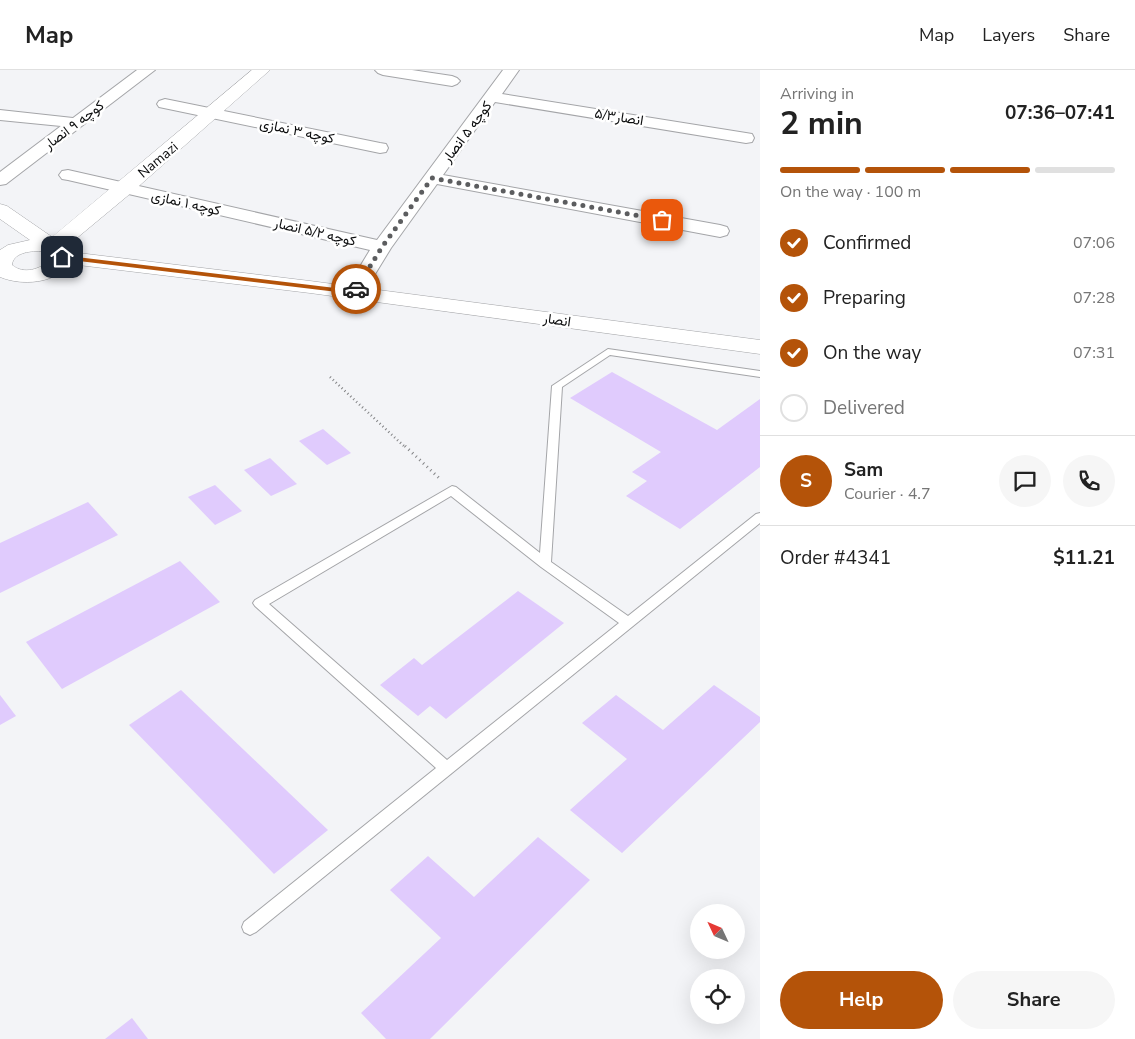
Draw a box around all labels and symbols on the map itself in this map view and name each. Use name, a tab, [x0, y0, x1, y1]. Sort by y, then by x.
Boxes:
street label: کوچه ۹ انصار	[39, 96, 108, 154]
street label: کوچه ۵ انصار	[437, 97, 496, 167]
street label: انصار۵/۳	[593, 104, 645, 130]
street label: کوچه ۳ نمازی	[258, 114, 336, 148]
street label: Namazi	[134, 138, 182, 182]
street label: کوچه ۱ نمازی	[149, 186, 223, 220]
pin	[641, 199, 683, 241]
street label: کوچه ۵/۲ انصار	[271, 213, 358, 251]
pin	[41, 236, 83, 278]
courier	[331, 264, 381, 314]
street label: انصار	[541, 309, 572, 331]
north arrow	[690, 904, 745, 959]

